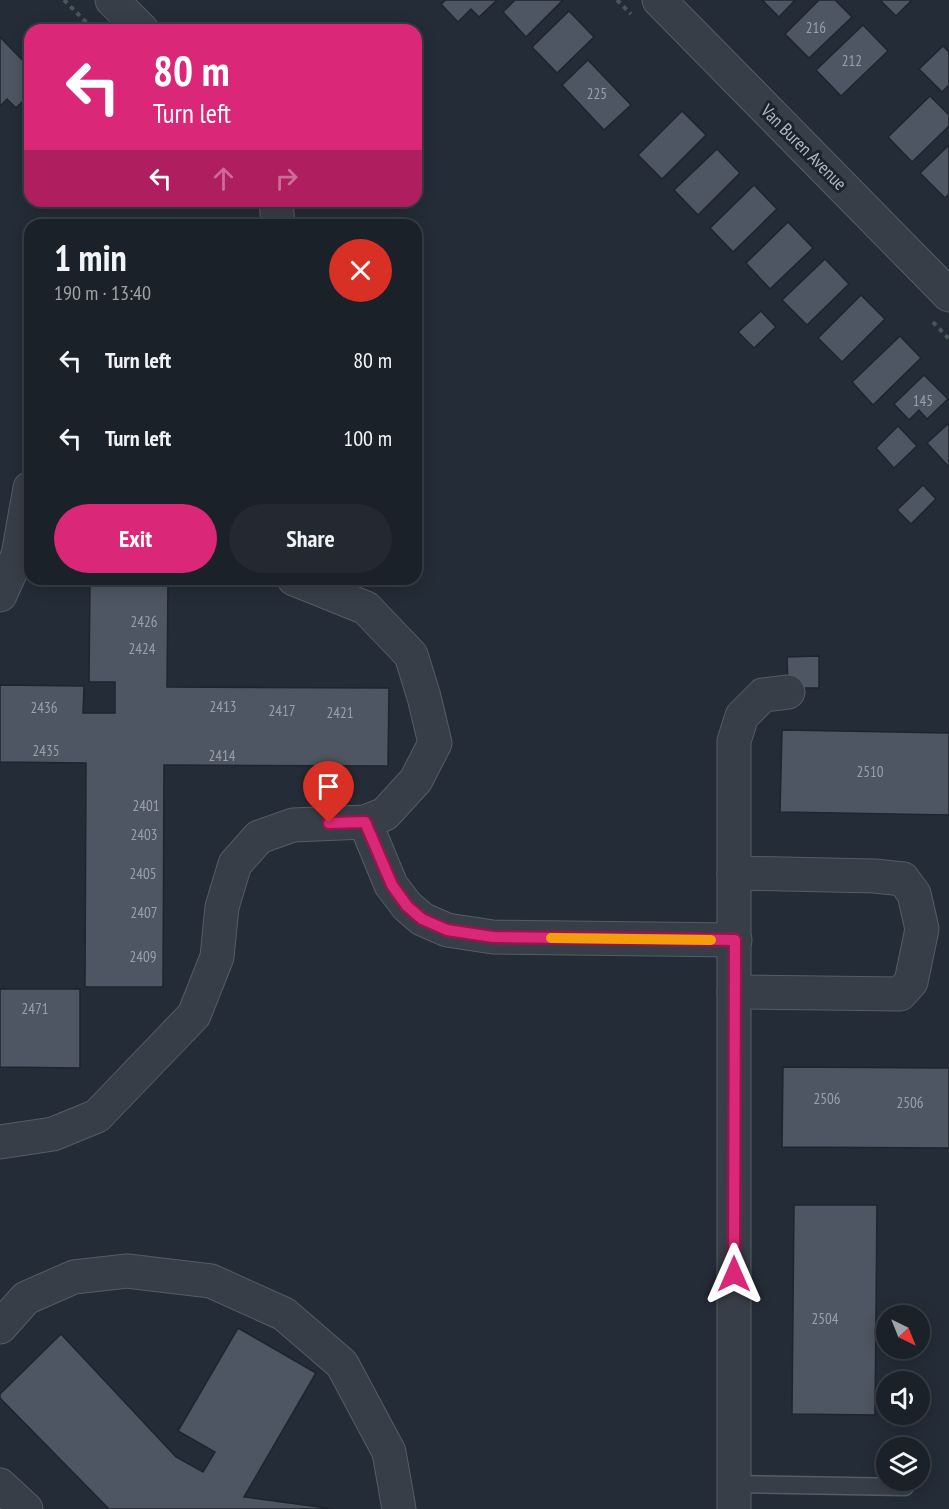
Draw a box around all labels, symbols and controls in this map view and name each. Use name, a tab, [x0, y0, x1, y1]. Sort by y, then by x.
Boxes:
house number: 216	[806, 18, 826, 37]
text: 80 m	[153, 43, 230, 98]
icon: left	[54, 48, 132, 126]
house number: 212	[842, 51, 862, 70]
house number: 225	[587, 84, 607, 103]
text: Turn left	[153, 96, 231, 130]
street label: Van Buren Avenue	[756, 99, 852, 195]
icon: left	[144, 162, 177, 195]
icon: ahead	[207, 162, 240, 195]
icon: right	[270, 162, 303, 195]
text: 1 min	[54, 234, 127, 281]
button: close	[329, 239, 392, 302]
text: 190 m · 13:40	[54, 280, 151, 306]
icon: left	[54, 344, 87, 377]
text: Turn left	[105, 346, 171, 374]
text: 80 m	[353, 346, 392, 374]
house number: 145	[913, 391, 933, 410]
icon: left	[54, 422, 87, 455]
text: Turn left	[105, 424, 171, 452]
text: 100 m	[343, 424, 392, 452]
button: Exit	[54, 504, 217, 573]
button: Share	[229, 504, 392, 573]
house number: 2426	[130, 612, 158, 631]
house number: 2424	[128, 639, 156, 658]
house number: 2413	[209, 697, 237, 716]
house number: 2436	[30, 698, 58, 717]
house number: 2417	[268, 701, 296, 720]
house number: 2421	[326, 703, 354, 722]
house number: 2435	[32, 741, 60, 760]
house number: 2414	[208, 746, 236, 765]
pin	[303, 761, 354, 823]
house number: 2510	[856, 762, 884, 781]
icon: arrive	[312, 770, 345, 803]
house number: 2401	[132, 796, 160, 815]
house number: 2403	[130, 825, 158, 844]
house number: 2405	[129, 864, 157, 883]
house number: 2407	[130, 903, 158, 922]
house number: 2409	[129, 947, 157, 966]
house number: 2471	[21, 999, 49, 1018]
house number: 2506	[813, 1089, 841, 1108]
house number: 2506	[896, 1093, 924, 1112]
position arrow	[702, 1242, 766, 1306]
north arrow	[876, 1305, 930, 1359]
map controls	[876, 1305, 930, 1491]
house number: 2504	[811, 1309, 839, 1328]
button: sound	[876, 1371, 930, 1425]
button: layers	[876, 1437, 930, 1491]

